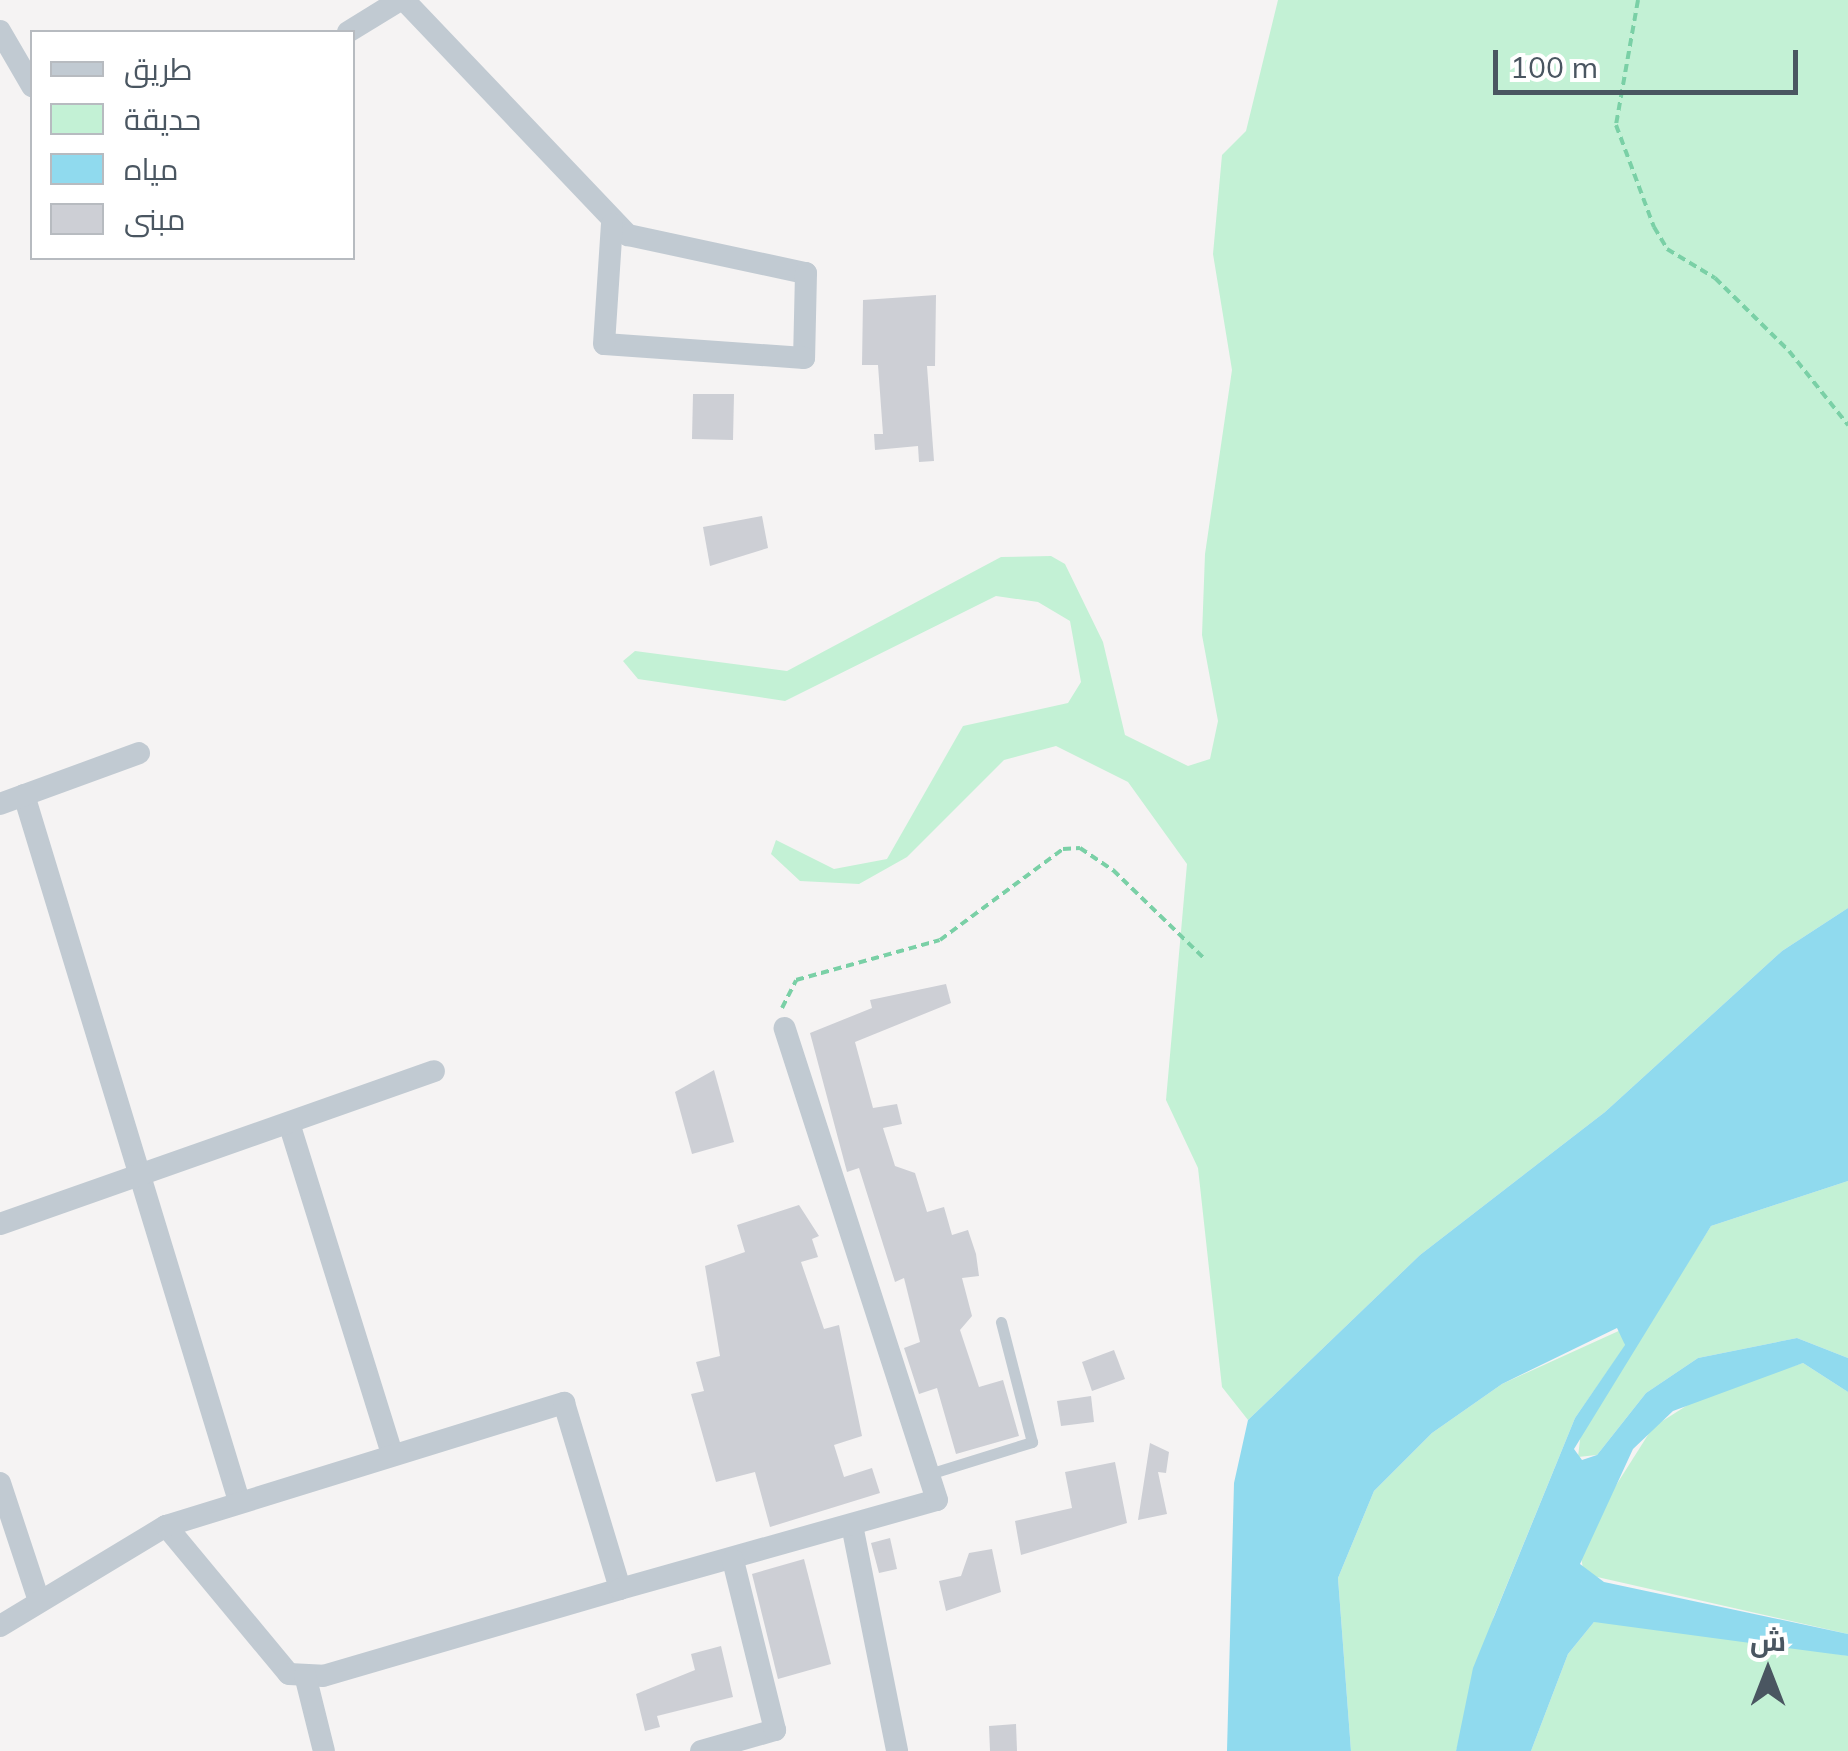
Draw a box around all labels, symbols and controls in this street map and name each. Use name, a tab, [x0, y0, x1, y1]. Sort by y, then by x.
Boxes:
legend	[30, 30, 355, 260]
scale bar	[1498, 30, 1803, 92]
text: 100 m	[1510, 48, 1598, 86]
text: طريق	[124, 50, 193, 88]
text: حديقة	[124, 100, 201, 138]
text: مياه	[124, 150, 178, 188]
text: مبنى	[124, 200, 185, 238]
north arrow	[1718, 1621, 1818, 1721]
text: ش	[1750, 1623, 1786, 1658]

